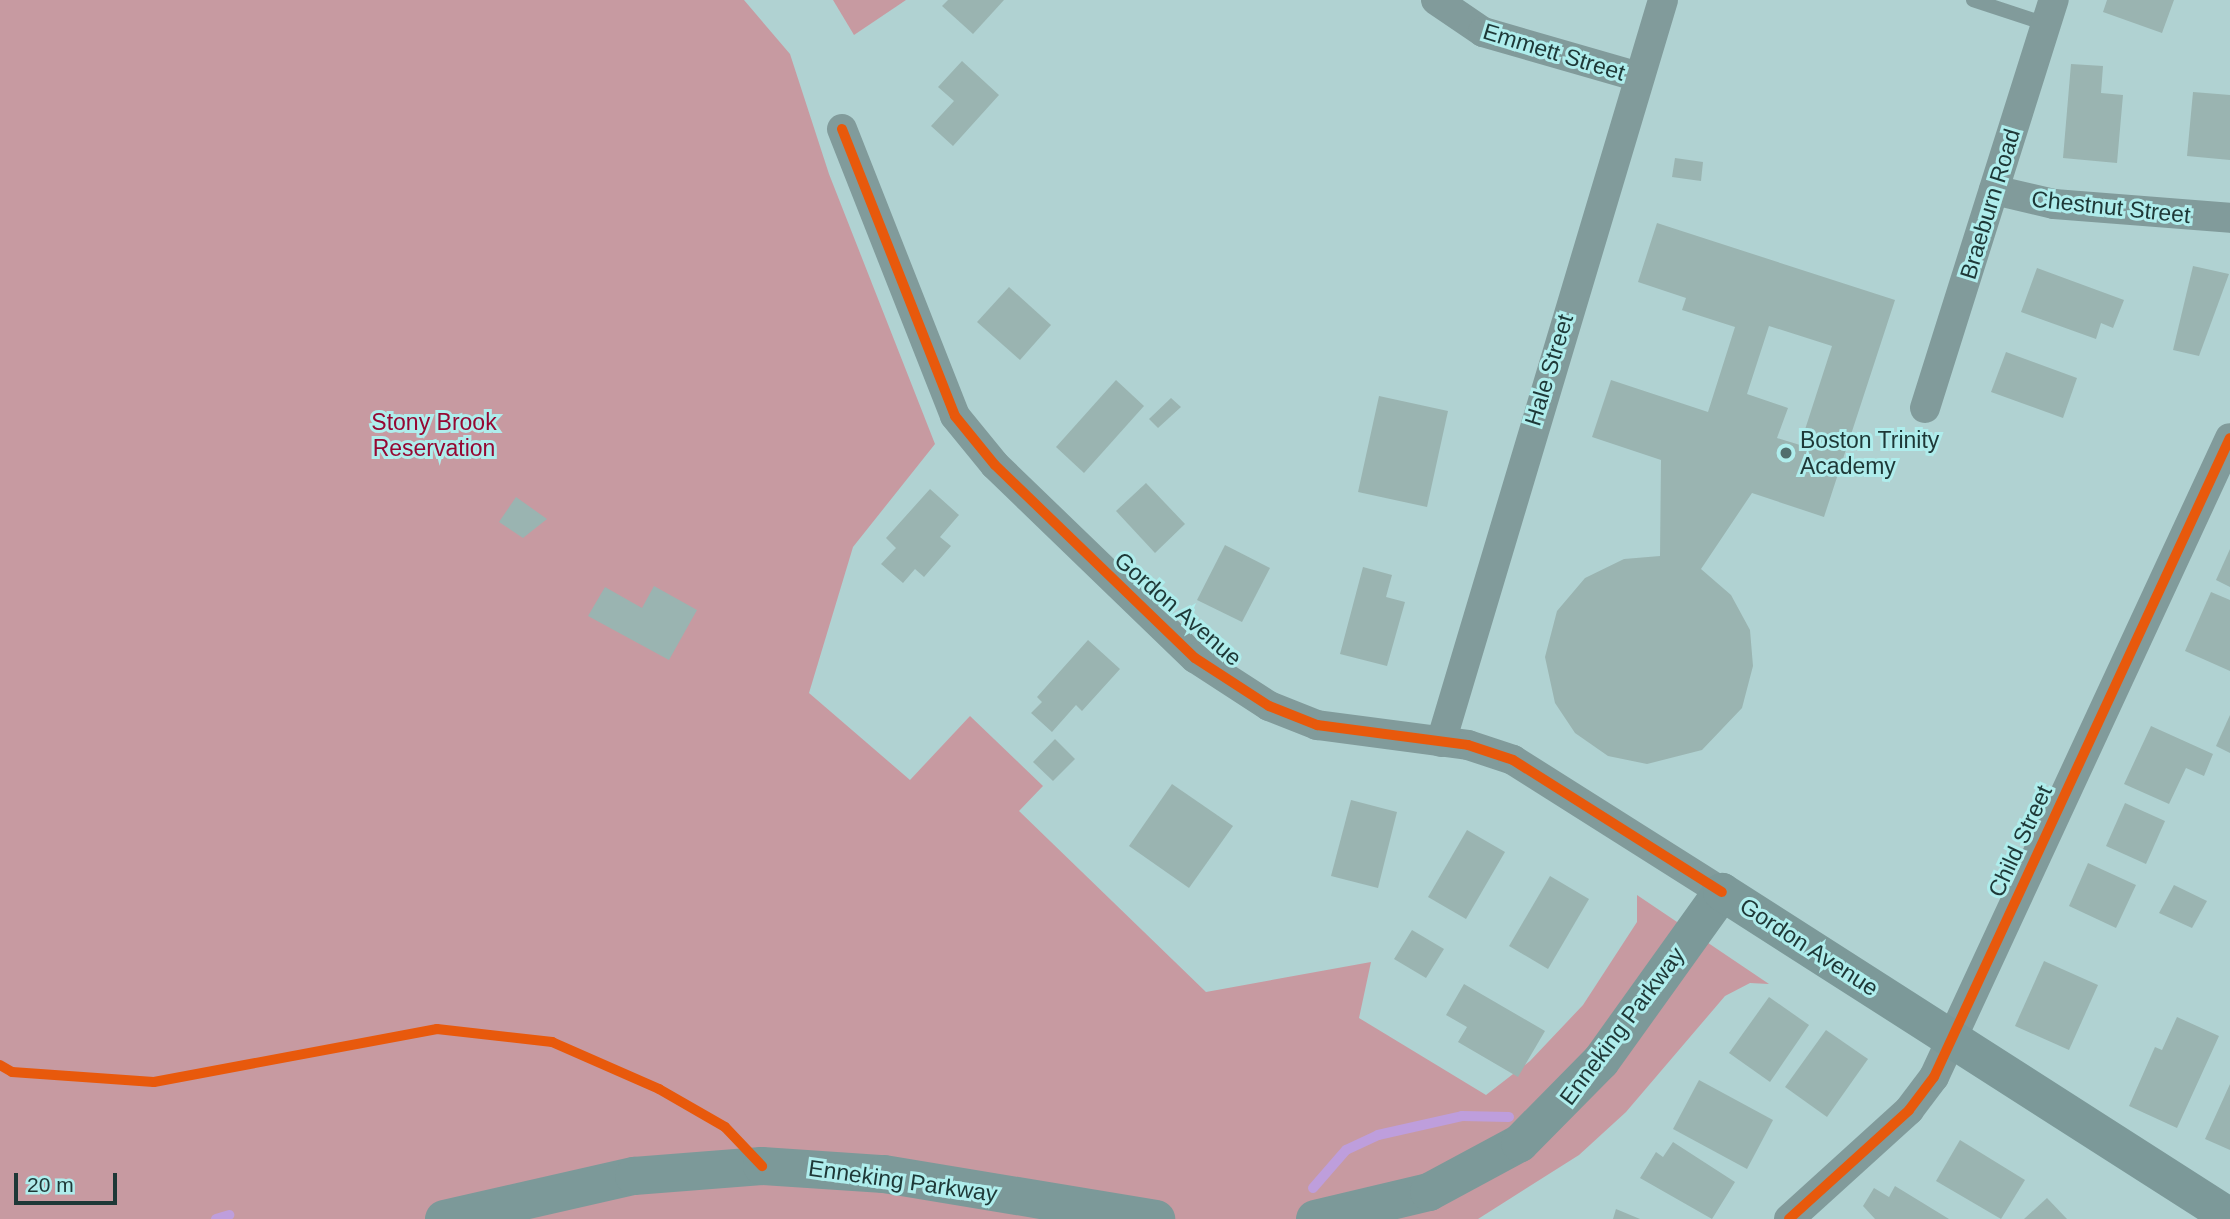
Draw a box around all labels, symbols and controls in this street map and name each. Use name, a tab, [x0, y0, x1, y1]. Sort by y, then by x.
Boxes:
street label: Emmett Street	[1480, 17, 1628, 87]
street label: Braeburn Road	[1954, 125, 2026, 283]
street label: Chestnut Street	[2030, 185, 2192, 229]
street label: Hale Street	[1519, 311, 1579, 429]
park label: Stony Brook Reservation	[371, 408, 497, 462]
place label: Boston Trinity Academy	[1800, 426, 1940, 480]
marker: Boston Trinity Academy	[1778, 445, 1794, 461]
street label: Gordon Avenue	[1108, 546, 1248, 672]
street label: Child Street	[1982, 781, 2058, 901]
street label: Gordon Avenue	[1734, 892, 1884, 1002]
street label: Enneking Parkway	[1554, 942, 1690, 1110]
street label: Enneking Parkway	[807, 1154, 999, 1208]
scale bar	[18, 1160, 121, 1204]
text: 20 m	[27, 1173, 74, 1196]

